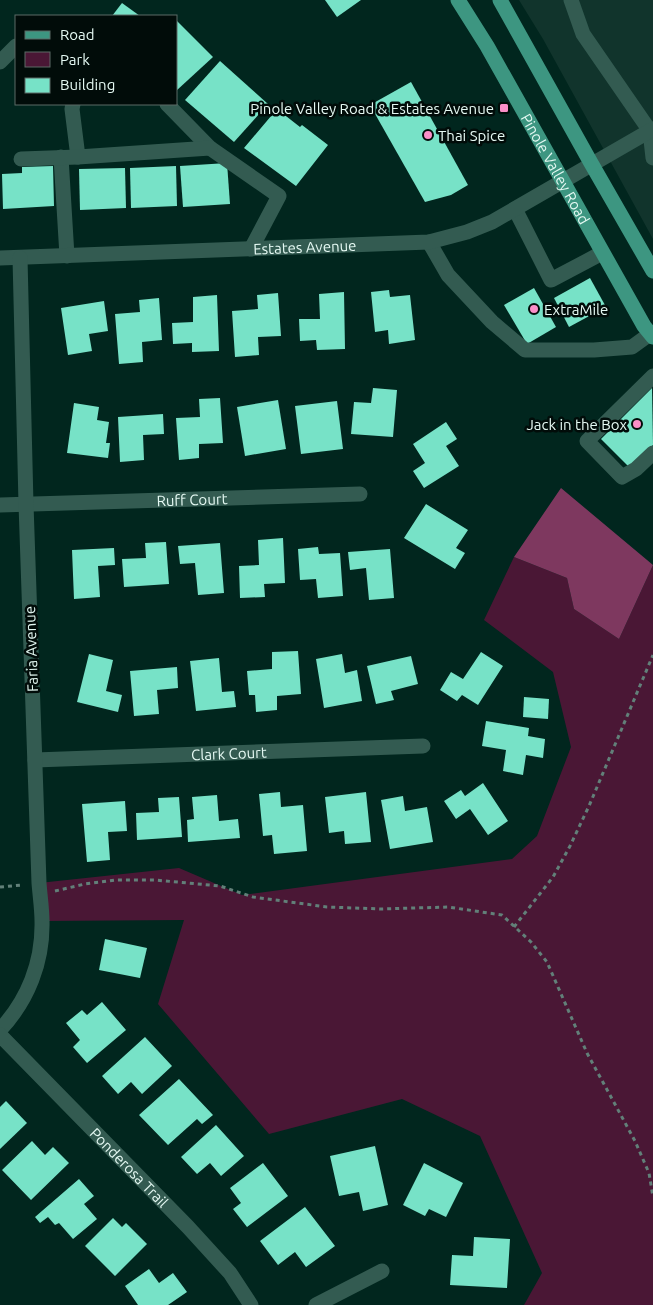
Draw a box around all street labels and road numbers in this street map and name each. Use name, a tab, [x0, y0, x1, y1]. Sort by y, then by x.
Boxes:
street label: Pinole Valley Road	[518, 110, 594, 227]
street label: Estates Avenue	[253, 236, 357, 257]
street label: Ruff Court	[156, 490, 228, 509]
street label: Faria Avenue	[21, 606, 41, 692]
street label: Clark Court	[191, 743, 267, 763]
street label: Ponderosa Trail	[87, 1124, 172, 1210]

